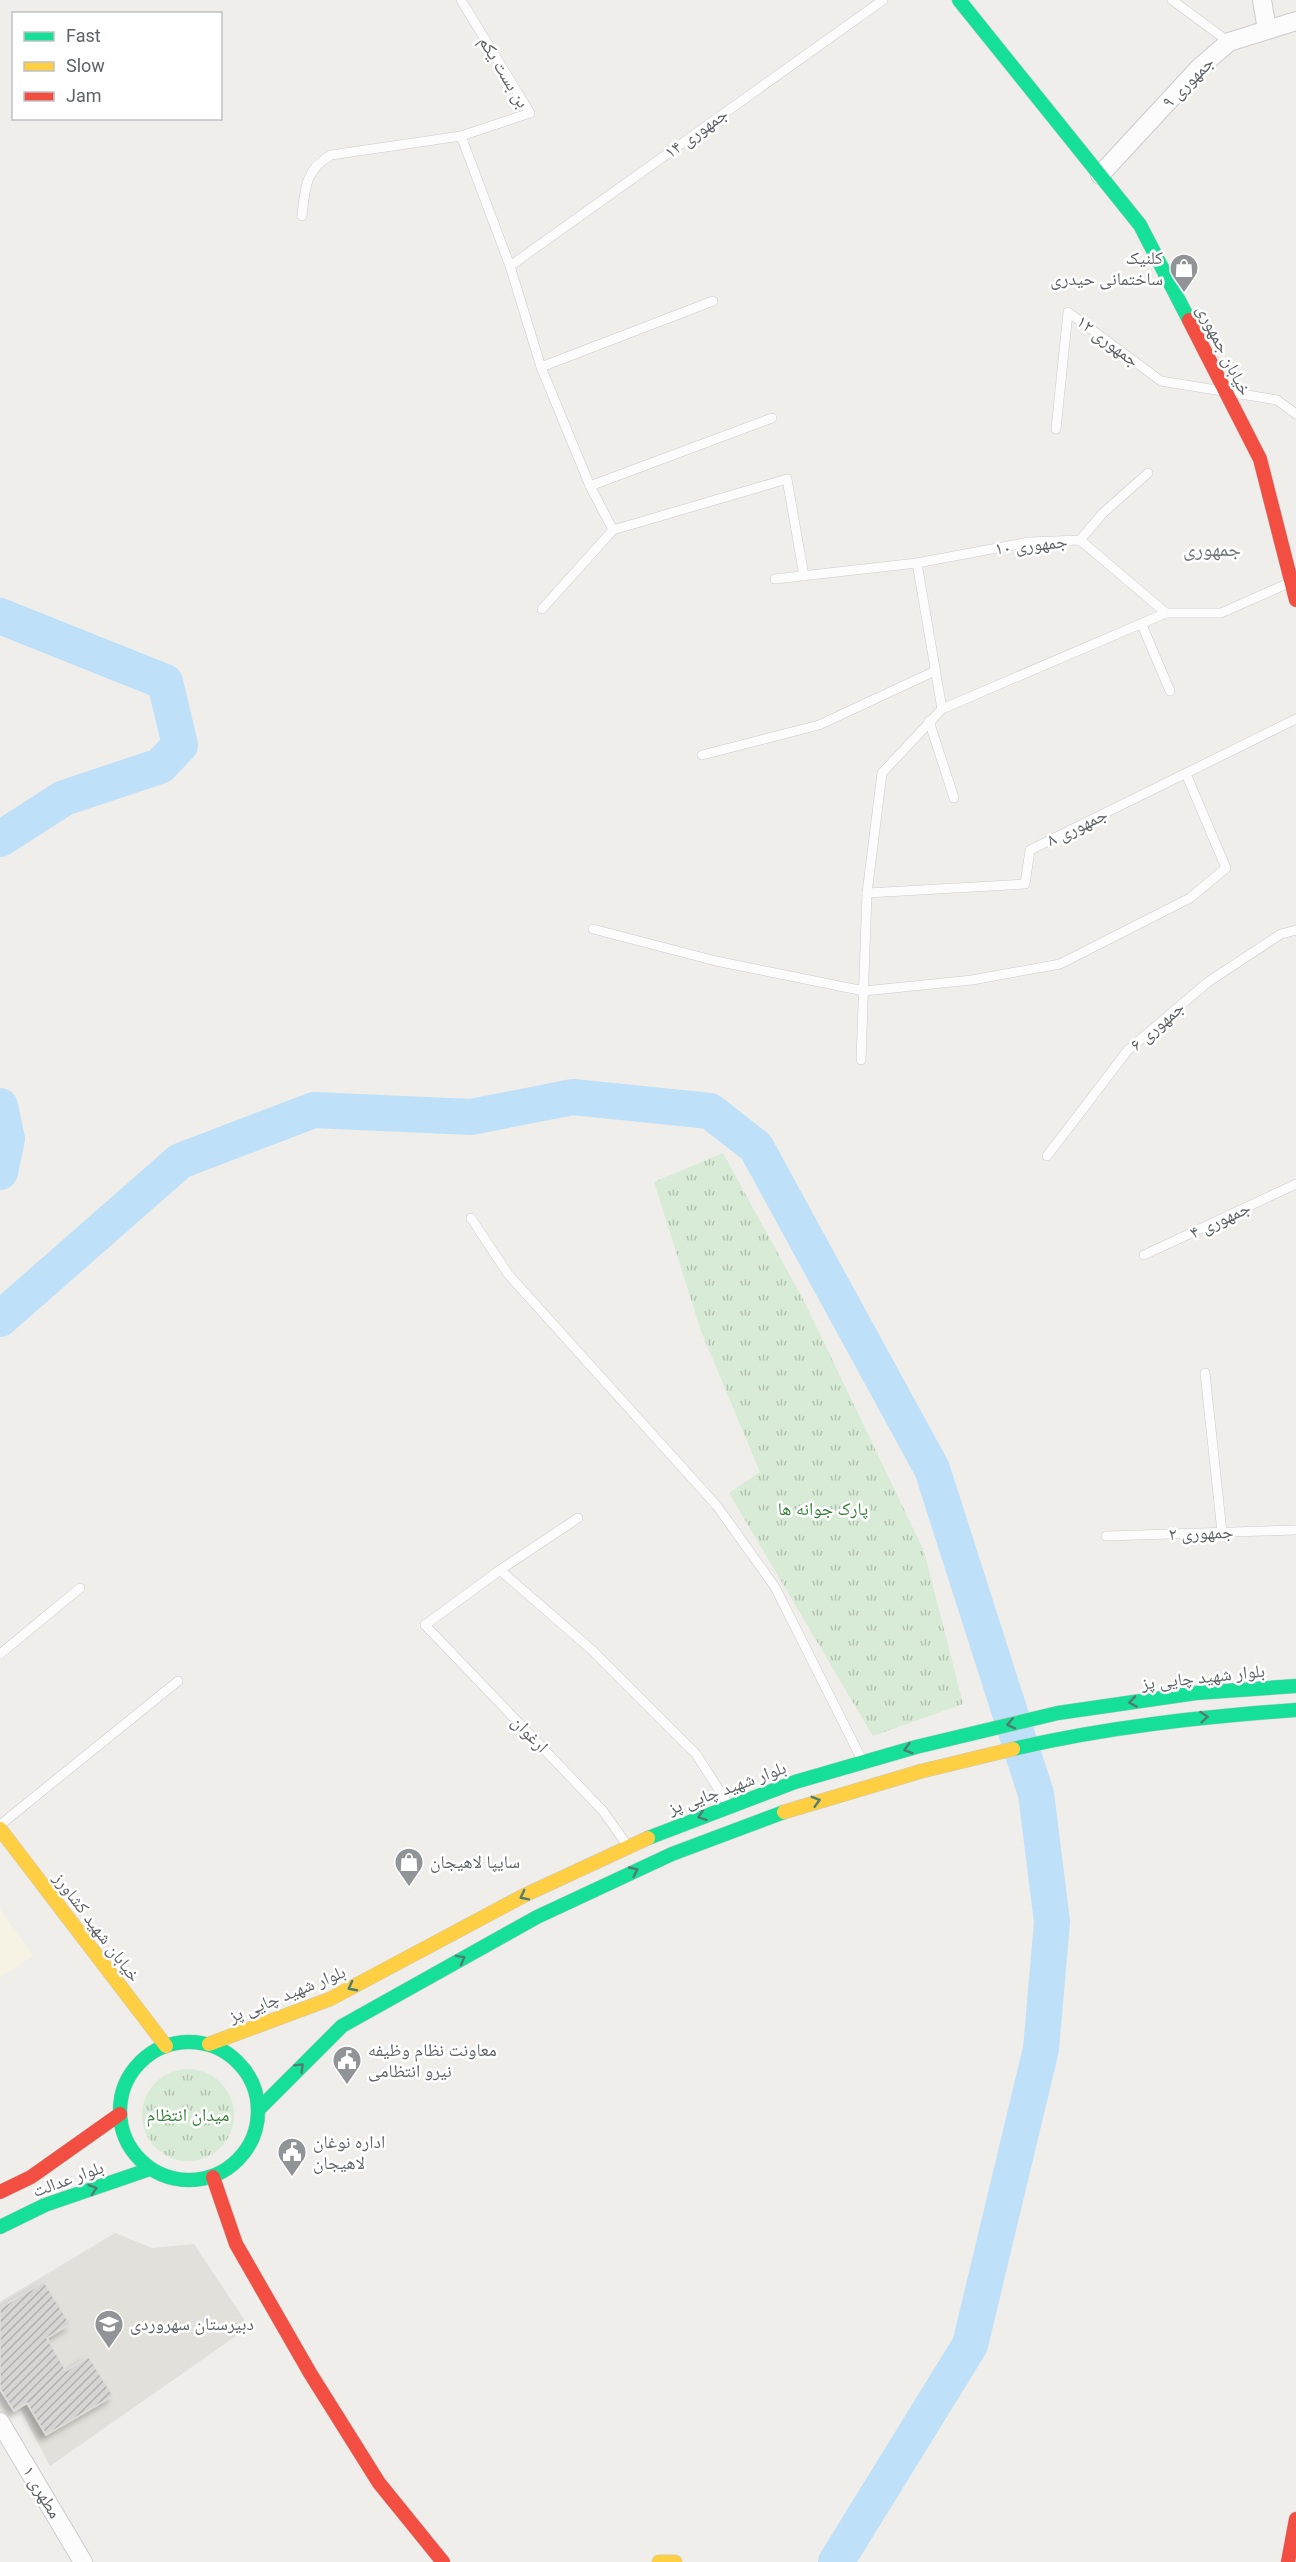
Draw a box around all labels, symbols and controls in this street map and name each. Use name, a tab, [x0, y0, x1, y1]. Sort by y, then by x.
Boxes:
legend	[12, 12, 222, 120]
text: Fast	[66, 25, 101, 46]
street label: بن بست یکم	[473, 32, 534, 112]
street label: جمهوری ۹	[1157, 51, 1219, 113]
text: Slow	[66, 55, 105, 76]
text: Jam	[66, 85, 102, 106]
street label: جمهوری ۱۴	[660, 103, 732, 163]
place label: کلنیک ساختمانی حیدری	[1050, 247, 1164, 290]
shop icon: کلنیک ساختمانی حیدری	[1168, 252, 1200, 294]
street label: خیابان جمهوری	[1192, 301, 1256, 399]
street label: جمهوری ۱۲	[1072, 310, 1144, 372]
street label: جمهوری ۱۰	[994, 530, 1068, 560]
district label: جمهوری	[1183, 537, 1241, 561]
street label: جمهوری ۸	[1043, 803, 1111, 851]
street label: جمهوری ۶	[1125, 996, 1189, 1056]
street label: جمهوری ۴	[1186, 1196, 1254, 1244]
park label: پارک جوانه ها	[778, 1498, 868, 1520]
street label: جمهوری ۲	[1168, 1521, 1234, 1545]
street label: بلوار شهید چایی پز	[1139, 1660, 1266, 1695]
one-way arrow	[1129, 1696, 1138, 1708]
street label: ارغوان	[507, 1711, 553, 1757]
one-way arrow	[1199, 1711, 1208, 1724]
one-way arrow	[1006, 1717, 1016, 1730]
one-way arrow	[903, 1742, 913, 1755]
street label: بلوار شهید چایی پز	[664, 1756, 789, 1820]
one-way arrow	[810, 1796, 821, 1808]
one-way arrow	[697, 1809, 708, 1822]
shop icon: سایپا لاهیجان	[393, 1846, 425, 1888]
place label: سایپا لاهیجان	[430, 1851, 520, 1873]
street label: خیابان شهید کشاورز	[48, 1867, 145, 1986]
one-way arrow	[628, 1867, 639, 1879]
one-way arrow	[520, 1888, 531, 1900]
one-way arrow	[454, 1955, 465, 1966]
street label: بلوار شهید چایی پز	[224, 1961, 349, 2028]
one-way arrow	[348, 1980, 358, 1991]
place label: معاونت نظام وظیفه نیرو انتظامی	[368, 2039, 497, 2082]
public building icon: معاونت نظام وظیفه نیرو انتظامی	[331, 2044, 363, 2086]
one-way arrow	[293, 2064, 304, 2075]
park label: میدان انتظام	[147, 2104, 229, 2127]
place label: اداره نوغان لاهیجان	[313, 2131, 385, 2174]
public building icon: اداره نوغان لاهیجان	[276, 2136, 308, 2178]
street label: بلوار عدالت	[30, 2156, 106, 2202]
one-way arrow	[87, 2183, 97, 2196]
school or university icon: دبیرستان سهروردی	[93, 2308, 125, 2350]
place label: دبیرستان سهروردی	[130, 2313, 254, 2335]
street label: مطهری ۱	[18, 2462, 66, 2522]

